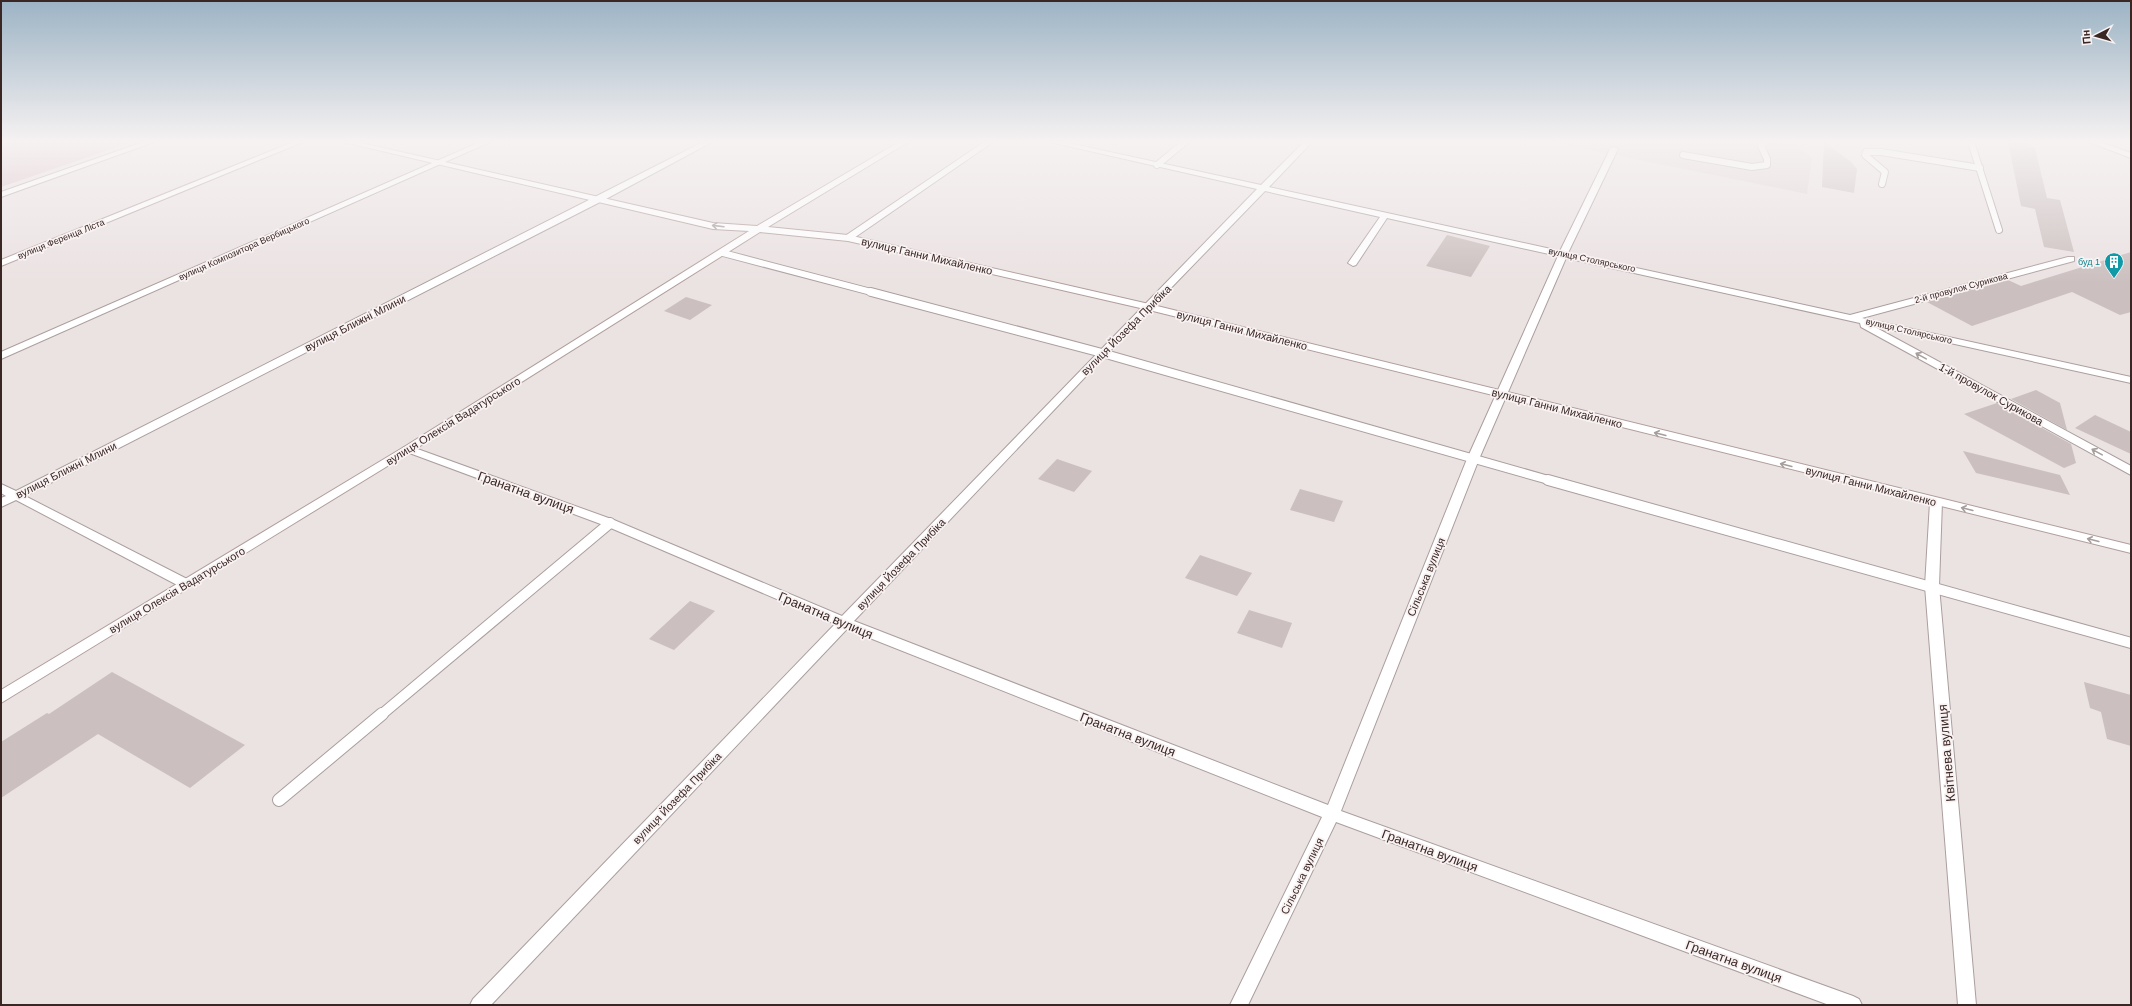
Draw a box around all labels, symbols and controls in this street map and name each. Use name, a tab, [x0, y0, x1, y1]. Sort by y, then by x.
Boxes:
north arrow	[2076, 16, 2116, 56]
text: Пн	[2079, 29, 2093, 45]
street label: вулиця Композитора Вербицького	[177, 216, 311, 282]
street label: вулиця Ференца Ліста	[16, 217, 106, 261]
one-way arrow	[712, 222, 725, 230]
street label: вулиця Ганни Михайленко	[860, 235, 994, 277]
street label: вулиця Столярського	[1548, 246, 1636, 274]
building icon: буд 1	[2103, 251, 2125, 279]
place label: буд 1	[2078, 257, 2100, 267]
street label: 2-й провулок Сурикова	[1913, 271, 2009, 305]
street label: вулиця Йозефа Прибіка	[1079, 282, 1174, 377]
street label: вулиця Ближні Млини	[303, 292, 407, 354]
street label: вулиця Ганни Михайленко	[1175, 308, 1309, 352]
street label: вулиця Столярського	[1865, 316, 1953, 346]
one-way arrow	[1915, 352, 1927, 360]
street label: 1-й провулок Сурикова	[1937, 360, 2046, 428]
street label: вулиця Олексія Вадатурського	[384, 375, 522, 467]
street label: вулиця Ганни Михайленко	[1490, 386, 1624, 430]
one-way arrow	[1654, 429, 1667, 437]
street label: вулиця Ближні Млини	[14, 439, 118, 501]
one-way arrow	[2091, 448, 2103, 456]
one-way arrow	[1780, 460, 1793, 468]
street label: вулиця Ганни Михайленко	[1804, 464, 1938, 508]
street label: Гранатна вулиця	[476, 468, 576, 517]
one-way arrow	[1961, 505, 1974, 512]
street label: вулиця Йозефа Прибіка	[854, 515, 948, 612]
one-way arrow	[2087, 535, 2100, 543]
street label: Сільська вулиця	[1405, 536, 1447, 618]
street label: вулиця Олексія Вадатурського	[107, 545, 247, 635]
street label: Гранатна вулиця	[776, 589, 875, 642]
street label: Квітнева вулиця	[1935, 704, 1958, 802]
street label: Гранатна вулиця	[1078, 709, 1178, 760]
street label: вулиця Йозефа Прибіка	[630, 749, 724, 846]
street label: Гранатна вулиця	[1380, 826, 1480, 875]
street label: Сільська вулиця	[1278, 836, 1326, 916]
street label: Гранатна вулиця	[1684, 937, 1784, 986]

